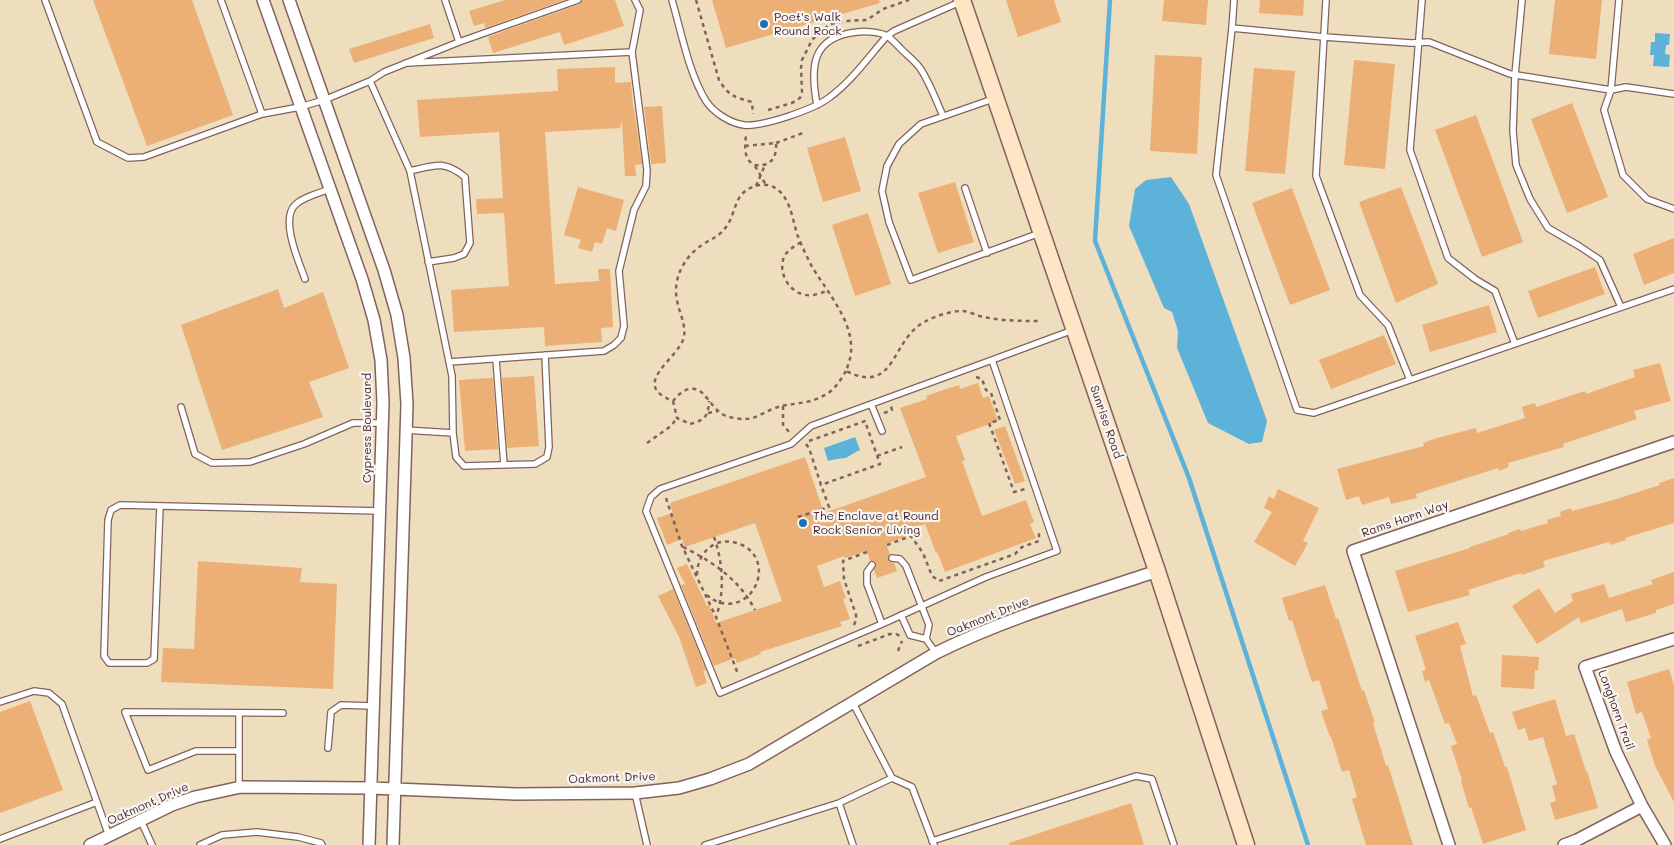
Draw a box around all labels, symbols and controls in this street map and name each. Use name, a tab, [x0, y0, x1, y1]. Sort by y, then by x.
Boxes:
place label: Poet's Walk Round Rock	[774, 10, 842, 38]
marker: Poet's Walk Round Rock	[758, 18, 770, 30]
street label: Cypress Boulevard	[360, 373, 374, 483]
street label: Sunrise Road	[1087, 383, 1125, 461]
street label: Rams Horn Way	[1360, 497, 1450, 541]
place label: The Enclave at Round Rock Senior Living	[813, 509, 939, 537]
marker: The Enclave at Round Rock Senior Living	[797, 517, 809, 529]
street label: Oakmont Drive	[945, 594, 1031, 640]
street label: Longhorn Trail	[1595, 668, 1637, 752]
street label: Oakmont Drive	[568, 769, 656, 787]
street label: Oakmont Drive	[105, 780, 191, 828]

